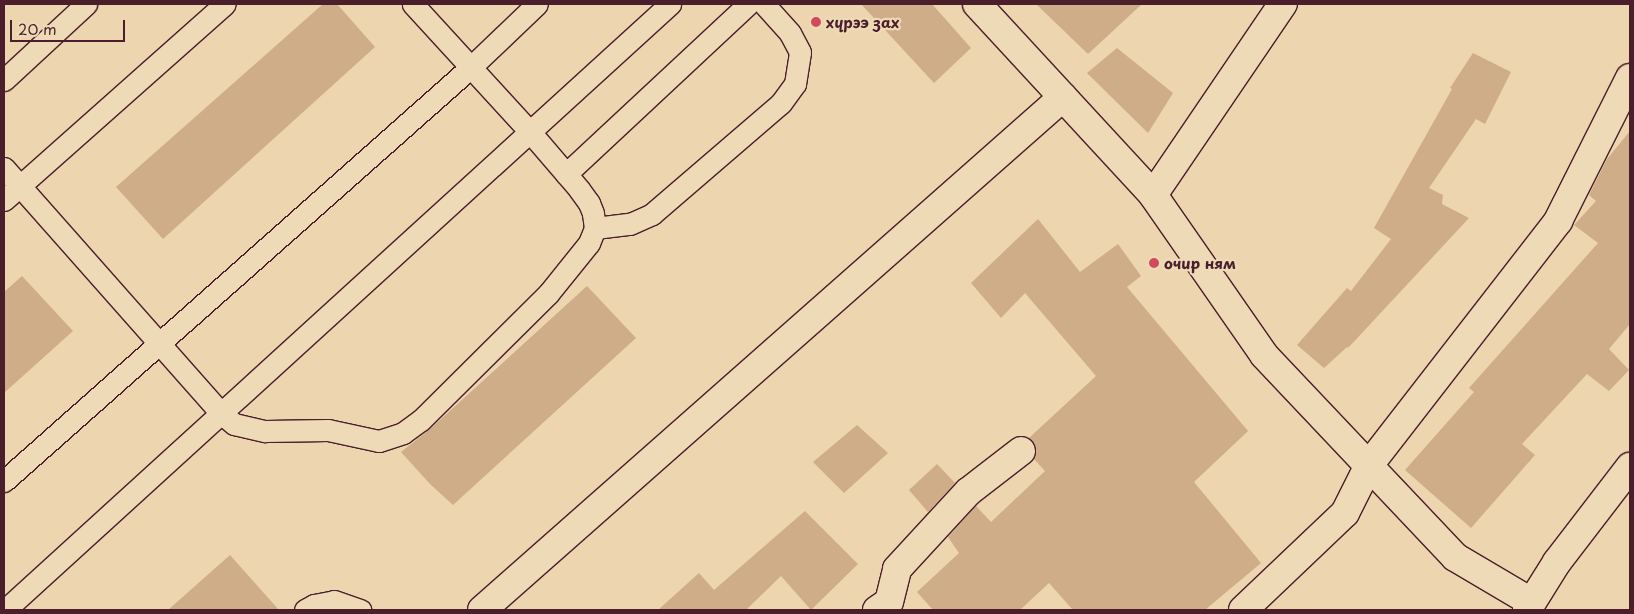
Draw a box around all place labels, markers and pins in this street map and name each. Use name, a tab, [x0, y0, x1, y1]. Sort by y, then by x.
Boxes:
place label: хүрээ зах	[826, 13, 899, 31]
marker: хүрээ зах	[810, 16, 822, 28]
place label: очир ням	[1164, 254, 1236, 272]
marker: очир ням	[1148, 257, 1160, 269]

